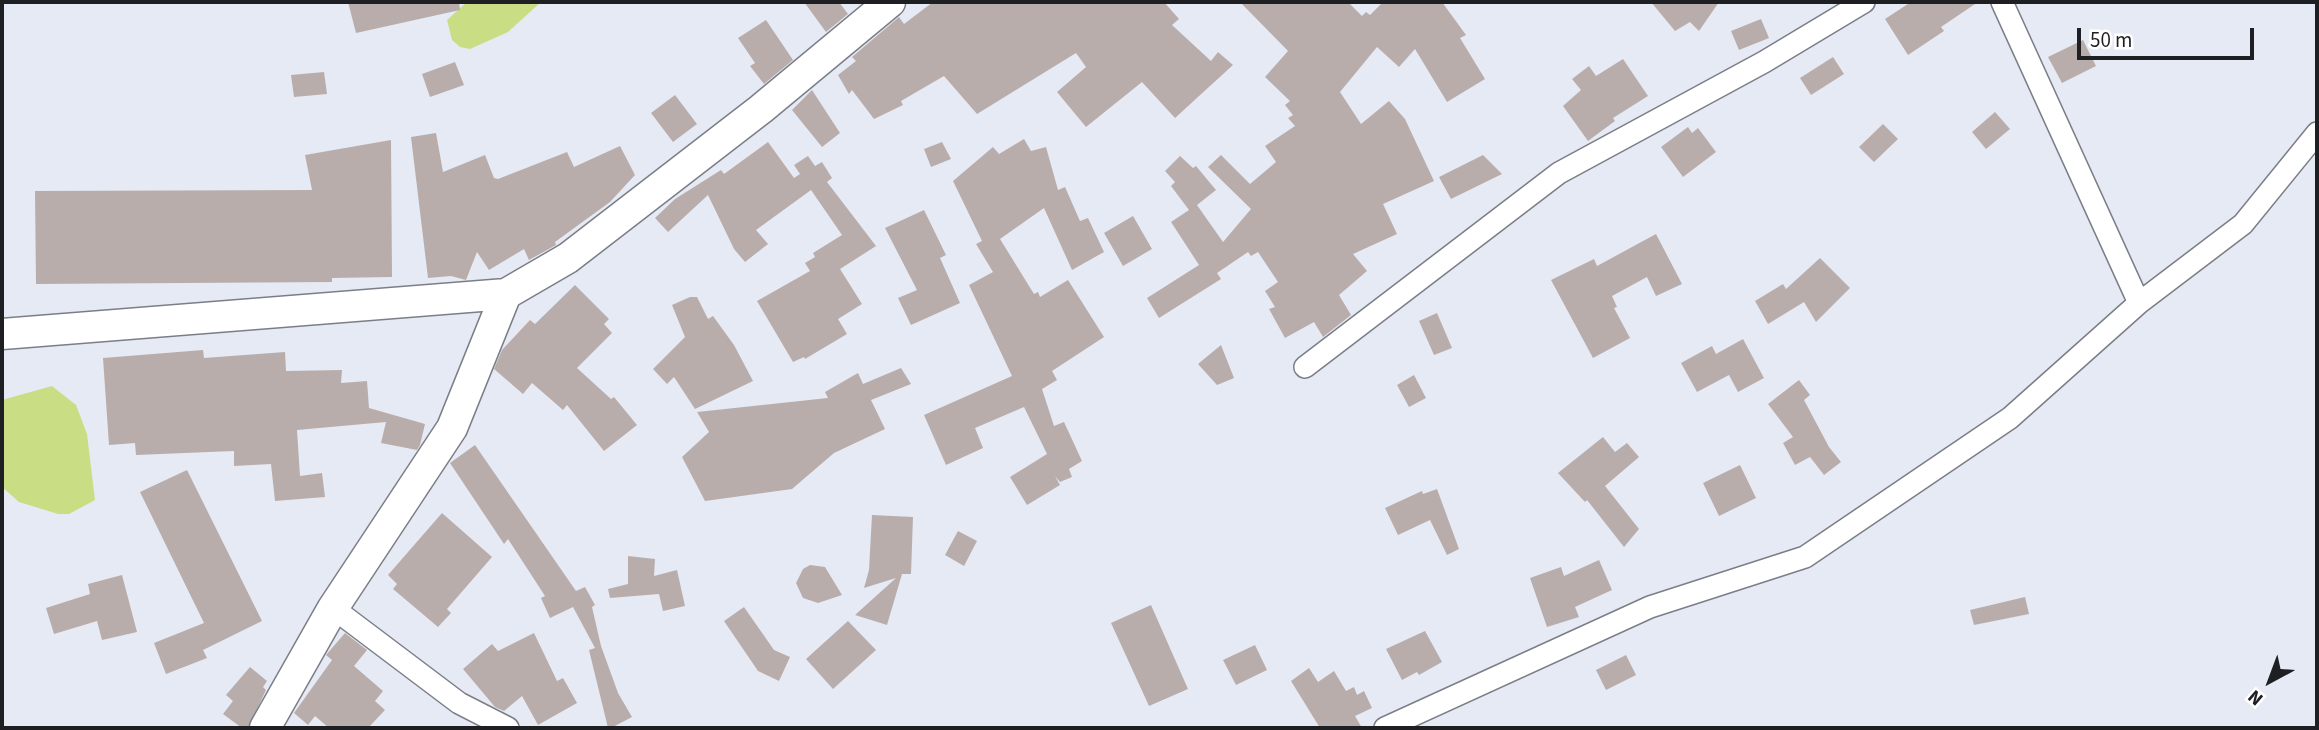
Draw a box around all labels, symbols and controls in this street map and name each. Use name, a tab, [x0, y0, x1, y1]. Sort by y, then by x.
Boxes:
scale bar	[2081, 14, 2258, 58]
text: 50 m	[2090, 25, 2132, 55]
north arrow	[2235, 646, 2305, 716]
text: N	[2242, 683, 2270, 712]

